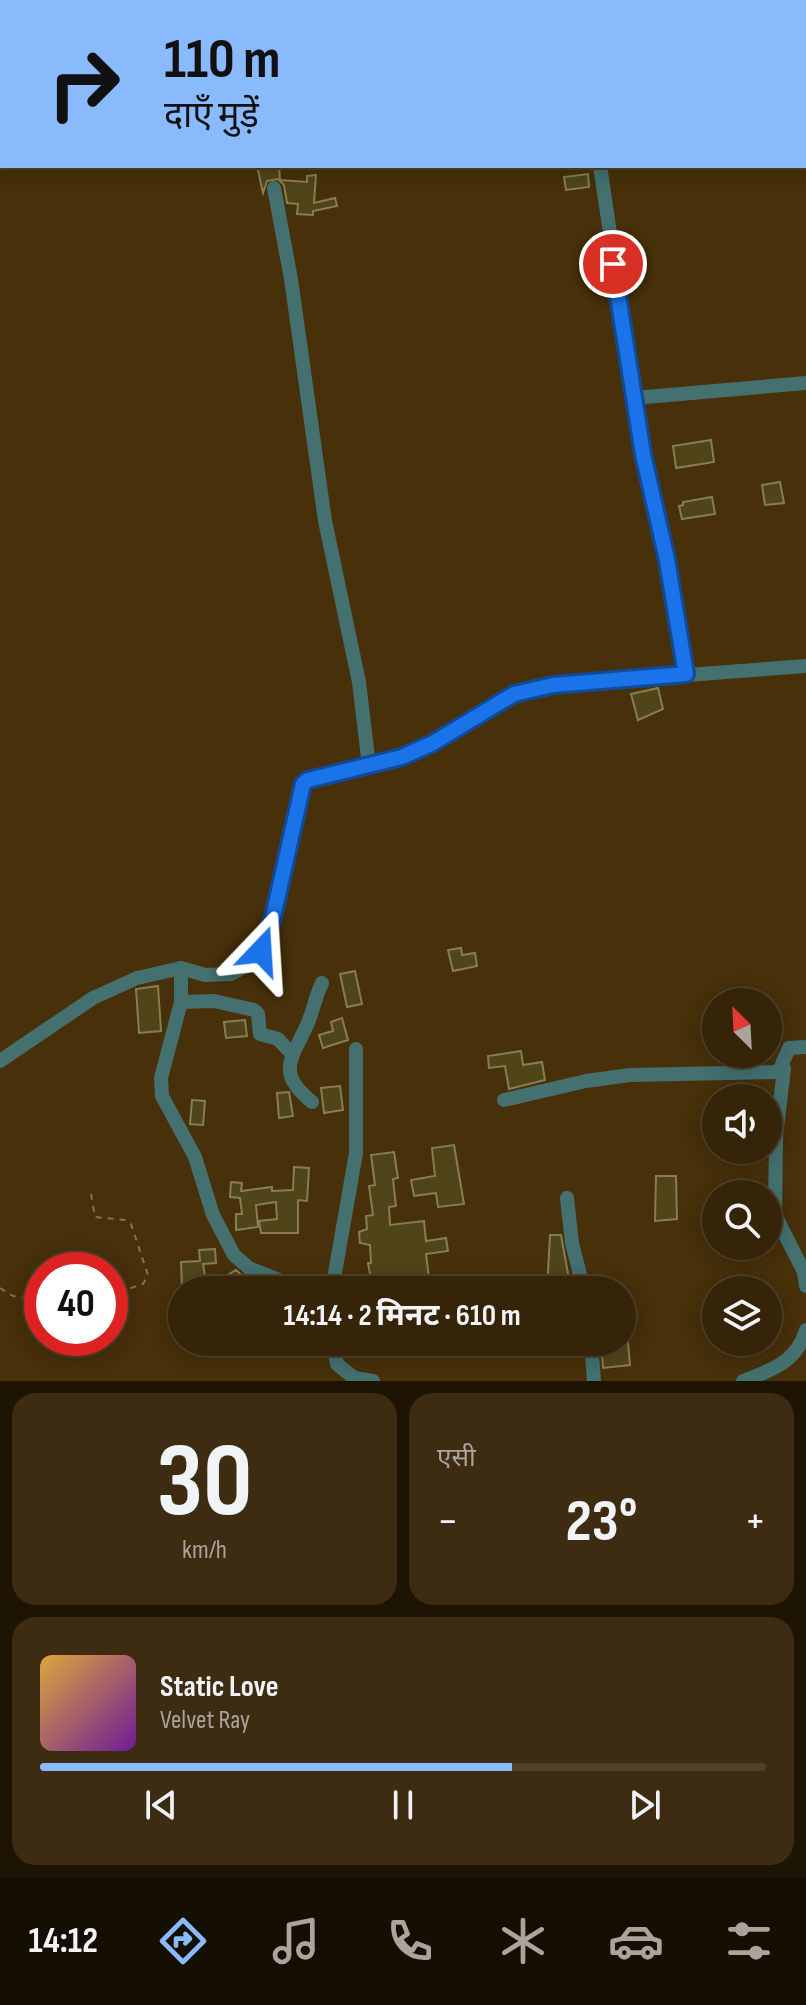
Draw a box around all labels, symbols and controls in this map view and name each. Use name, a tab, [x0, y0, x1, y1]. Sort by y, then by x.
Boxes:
text: 110 m	[164, 27, 280, 94]
icon: right	[32, 32, 136, 136]
text: दाएँ मुड़ें	[164, 95, 259, 138]
pin	[579, 230, 647, 298]
icon: arrive	[591, 242, 635, 286]
position arrow	[219, 909, 303, 993]
north arrow	[702, 988, 782, 1068]
map controls	[702, 988, 782, 1356]
button: sound	[702, 1084, 782, 1164]
button: search	[702, 1180, 782, 1260]
speed limit sign: 40	[24, 1252, 128, 1356]
button: layers	[702, 1276, 782, 1356]
text: 14:14 · 2 मिनट · 610 m	[283, 1298, 521, 1334]
text: 30	[156, 1420, 253, 1545]
text: एसी	[437, 1443, 476, 1474]
text: 23°	[565, 1486, 638, 1558]
text: −	[437, 1495, 459, 1548]
text: +	[744, 1495, 766, 1548]
text: km/h	[182, 1535, 227, 1566]
text: Static Love	[160, 1669, 279, 1705]
text: Velvet Ray	[160, 1705, 250, 1736]
icon: previous	[139, 1783, 183, 1827]
icon: pause	[381, 1783, 425, 1827]
icon: next	[623, 1783, 667, 1827]
icon: directions	[155, 1913, 211, 1969]
icon: music	[268, 1913, 324, 1969]
icon: phone	[382, 1913, 438, 1969]
icon: climate	[495, 1913, 551, 1969]
icon: car	[608, 1913, 664, 1969]
icon: filters	[721, 1913, 777, 1969]
text: 14:12	[29, 1920, 98, 1963]

